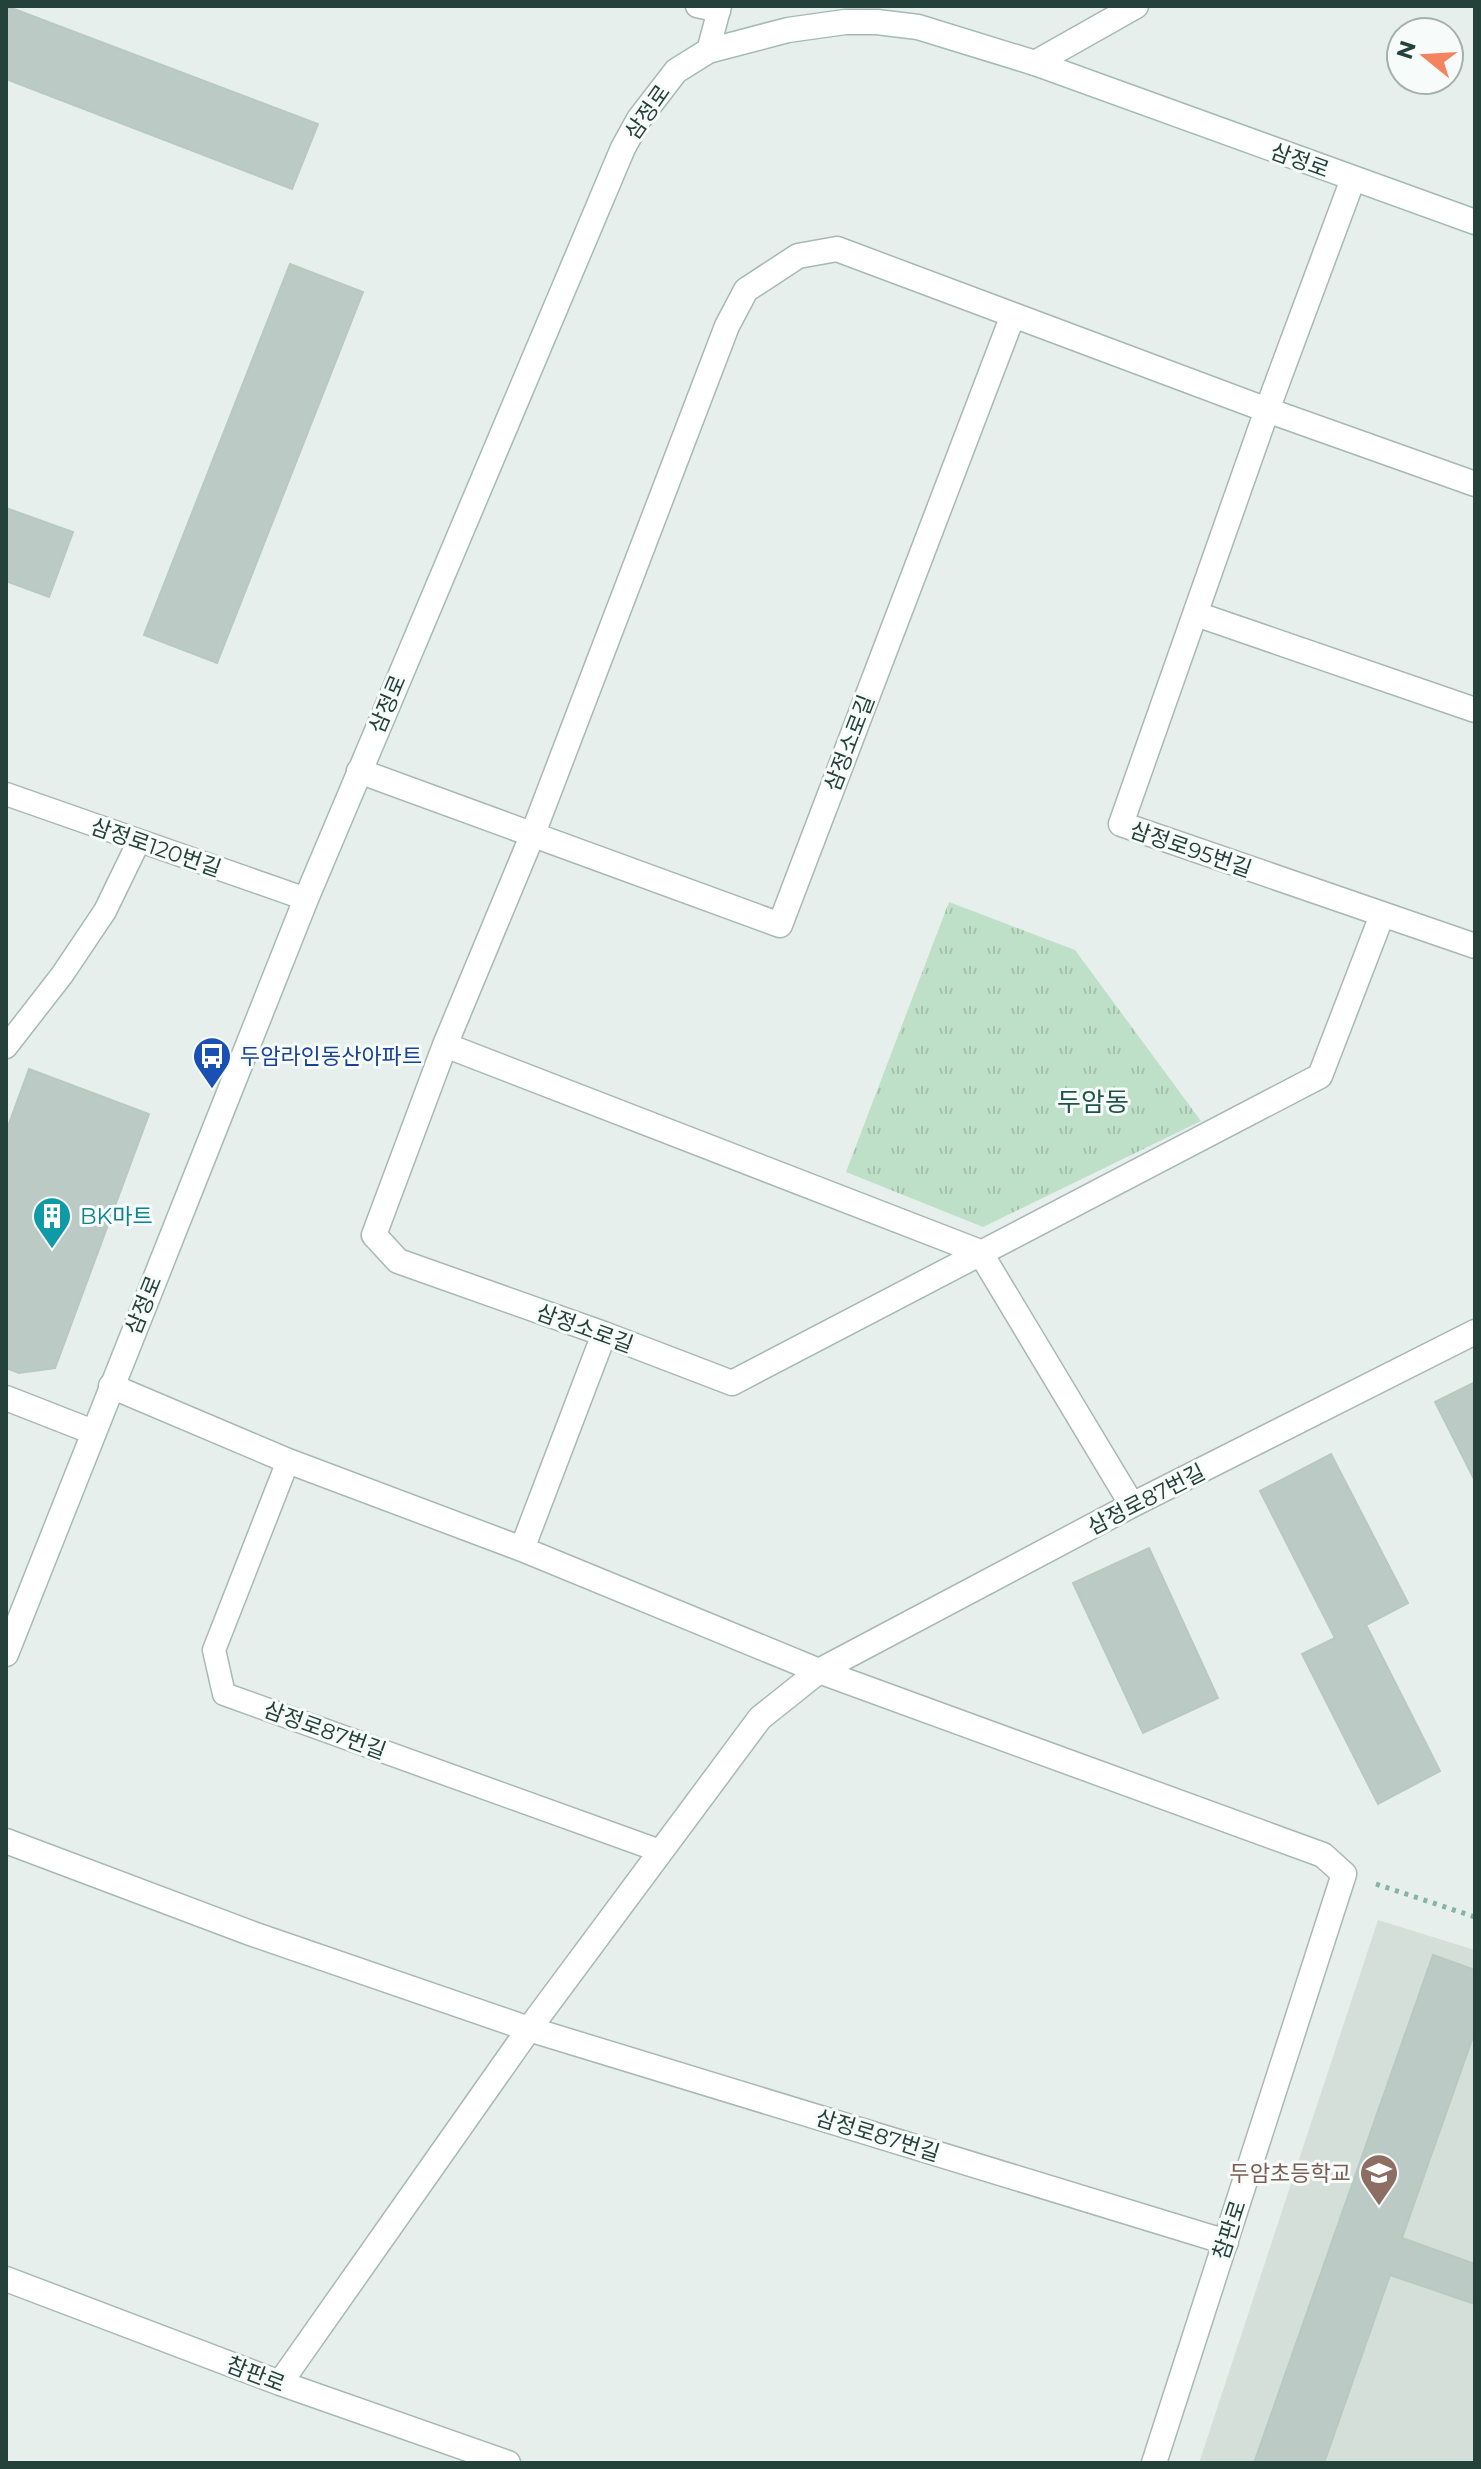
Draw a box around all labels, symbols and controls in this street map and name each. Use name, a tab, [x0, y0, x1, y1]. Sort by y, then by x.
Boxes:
north arrow	[1385, 16, 1465, 96]
text: N	[1391, 37, 1422, 63]
street label: 삼정로	[619, 80, 676, 145]
street label: 삼정로	[1267, 137, 1333, 184]
street label: 삼정로	[363, 671, 412, 737]
street label: 삼정소로길	[819, 691, 880, 795]
street label: 삼정로120번길	[87, 813, 225, 882]
street label: 삼정로95번길	[1126, 816, 1255, 883]
bus stop icon: 두암라인동산아파트	[191, 1035, 233, 1090]
place label: 두암라인동산아파트	[240, 1043, 422, 1070]
district label: 두암동	[1057, 1086, 1129, 1118]
building icon: BK마트	[31, 1195, 73, 1250]
place label: BK마트	[80, 1203, 153, 1230]
street label: 삼정로	[120, 1272, 167, 1338]
street label: 삼정소로길	[533, 1298, 637, 1358]
street label: 삼정로87번길	[1083, 1458, 1209, 1541]
street label: 삼정로87번길	[260, 1696, 390, 1765]
street label: 삼정로87번길	[813, 2104, 943, 2167]
school or university icon: 두암초등학교	[1358, 2152, 1400, 2207]
place label: 두암초등학교	[1230, 2160, 1351, 2187]
street label: 참판로	[1207, 2197, 1252, 2263]
street label: 참판로	[223, 2351, 289, 2398]

